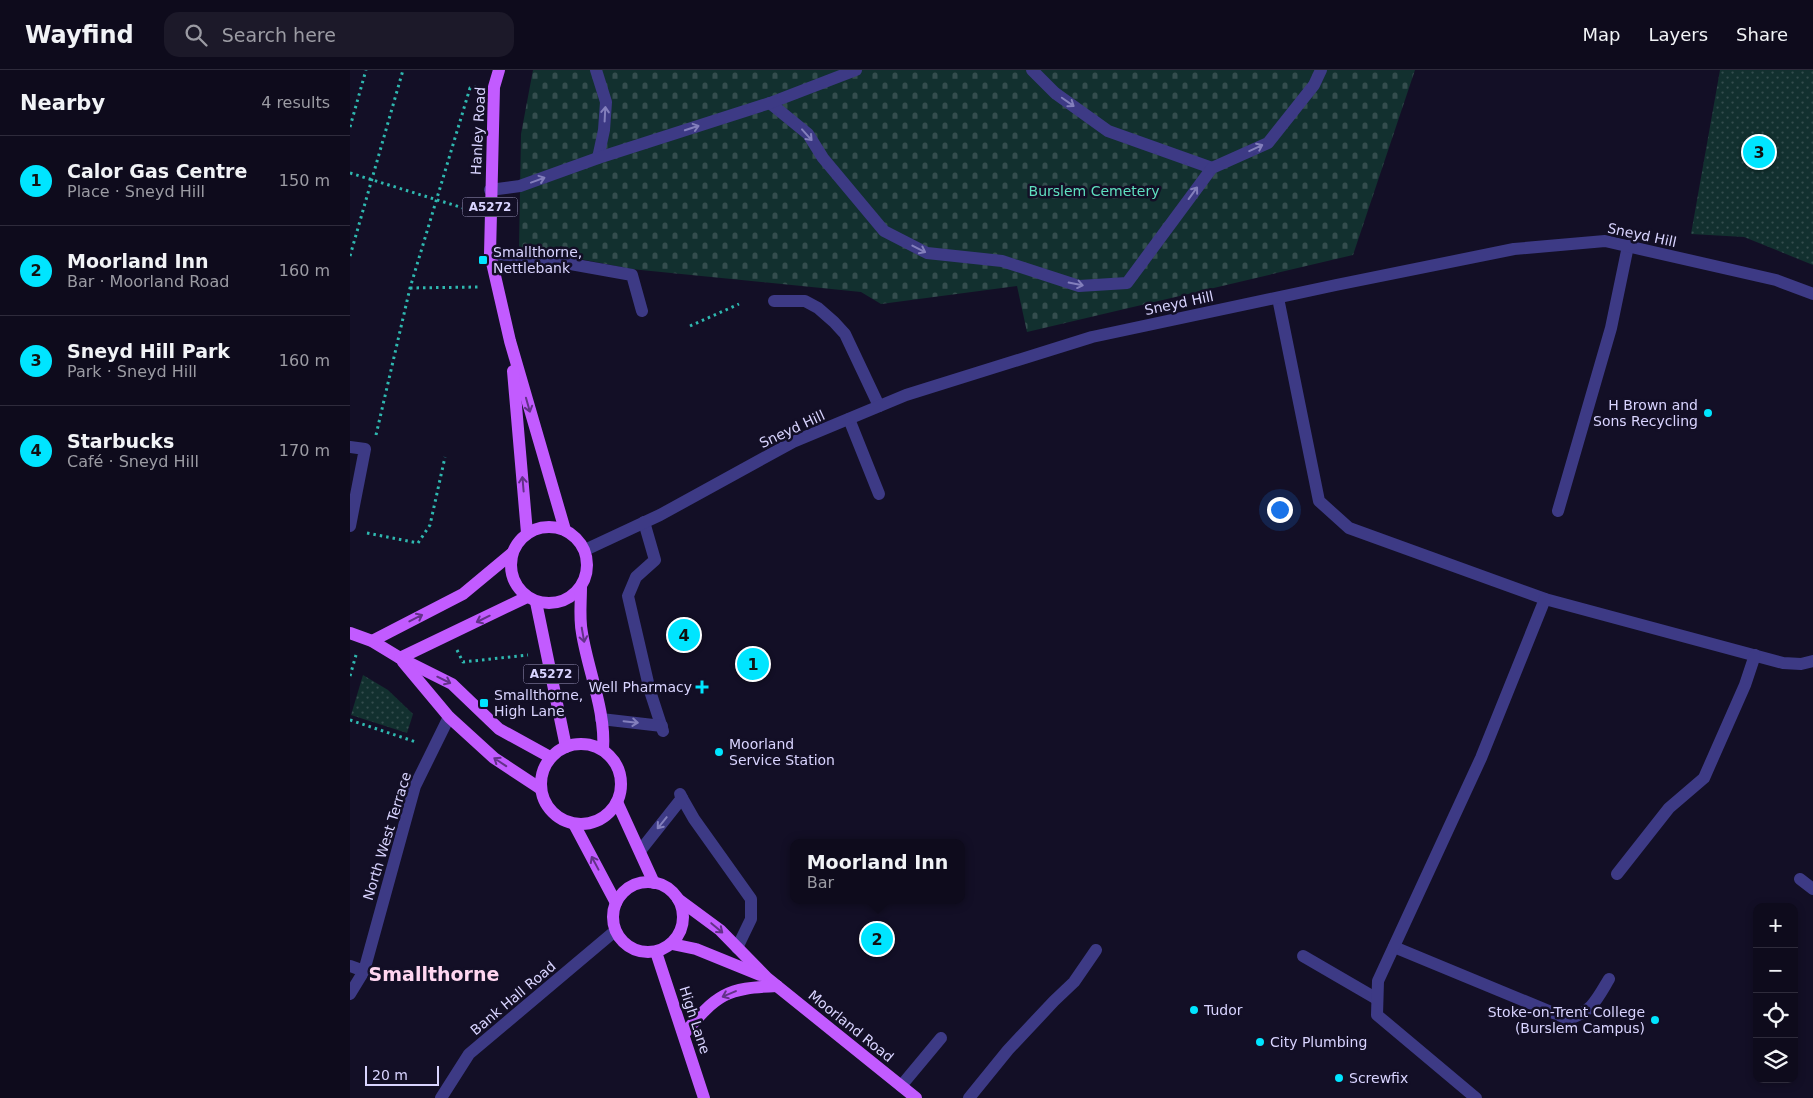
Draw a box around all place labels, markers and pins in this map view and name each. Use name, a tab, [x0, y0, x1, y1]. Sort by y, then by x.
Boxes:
pin: 3	[1743, 133, 1775, 171]
place label: Smallthorne, Nettlebank	[493, 244, 582, 276]
marker: Smallthorne, Nettlebank	[477, 254, 489, 266]
place label: H Brown and Sons Recycling	[1593, 397, 1698, 429]
marker: H Brown and Sons Recycling	[1702, 407, 1714, 419]
pin: 4	[668, 616, 700, 654]
pin: 1	[737, 645, 769, 683]
place label: Well Pharmacy	[589, 679, 692, 695]
marker: Well Pharmacy	[696, 681, 708, 693]
place label: Smallthorne, High Lane	[494, 687, 583, 719]
marker: Smallthorne, High Lane	[478, 697, 490, 709]
place label: Moorland Service Station	[729, 736, 835, 768]
marker: Moorland Service Station	[713, 746, 725, 758]
pin: 2	[861, 920, 893, 958]
place label: Tudor	[1203, 1002, 1243, 1018]
marker: Tudor	[1188, 1004, 1200, 1016]
place label: Stoke-on-Trent College (Burslem Campus)	[1488, 1004, 1645, 1036]
marker: Stoke-on-Trent College (Burslem Campus)	[1649, 1014, 1661, 1026]
place label: City Plumbing	[1270, 1034, 1367, 1050]
marker: City Plumbing	[1254, 1036, 1266, 1048]
place label: Screwfix	[1349, 1070, 1408, 1086]
marker: Screwfix	[1333, 1072, 1345, 1084]

